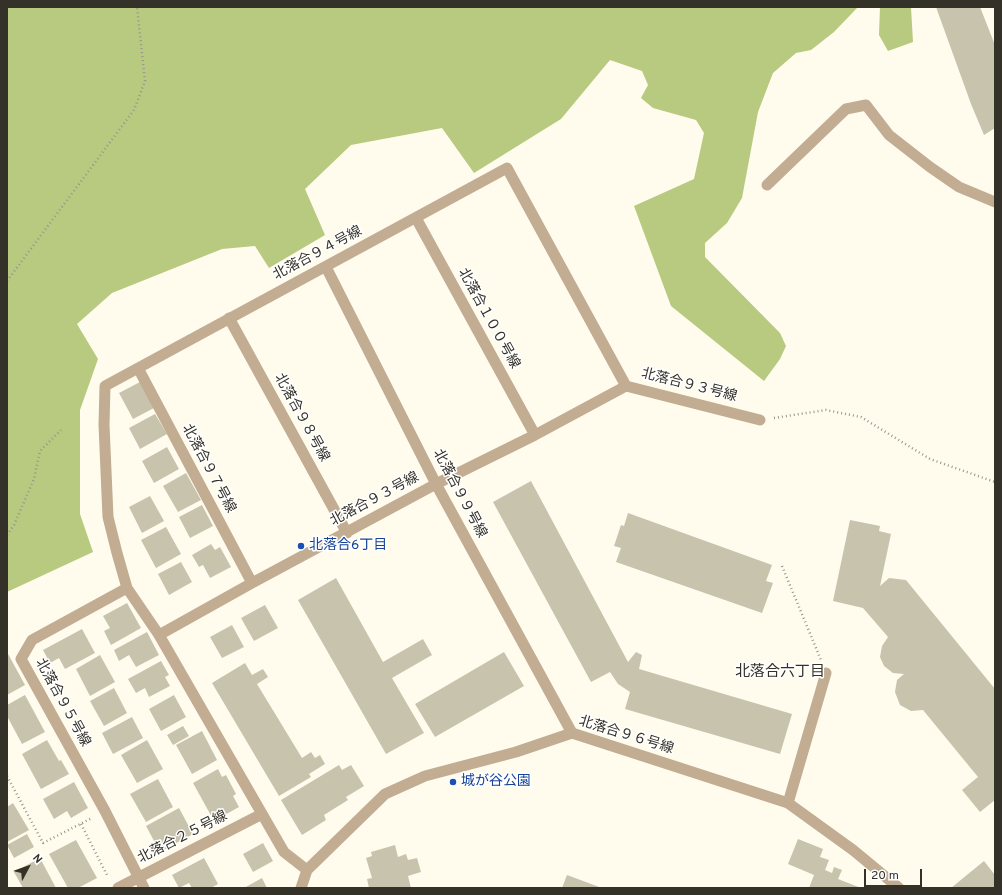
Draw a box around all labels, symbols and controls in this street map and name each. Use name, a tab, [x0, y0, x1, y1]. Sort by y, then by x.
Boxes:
street label: 北落合９４号線	[271, 224, 365, 284]
street label: 北落合１００号線	[454, 266, 522, 372]
street label: 北落合９３号線	[639, 366, 739, 406]
street label: 北落合９８号線	[270, 371, 332, 465]
street label: 北落合９７号線	[178, 422, 238, 516]
street label: 北落合９９号線	[429, 447, 489, 541]
street label: 北落合９３号線	[328, 470, 422, 530]
place label: 北落合6丁目	[309, 538, 387, 554]
marker: 北落合6丁目	[296, 541, 306, 551]
street label: 北落合９５号線	[31, 656, 93, 750]
district label: 北落合六丁目	[735, 664, 825, 682]
street label: 北落合９６号線	[577, 714, 675, 758]
place label: 城が谷公園	[461, 774, 531, 790]
marker: 城が谷公園	[448, 777, 458, 787]
street label: 北落合２５号線	[136, 808, 230, 868]
north arrow	[8, 847, 48, 887]
text: N	[29, 852, 45, 867]
scale bar	[866, 861, 924, 887]
text: 20 m	[871, 868, 899, 884]

